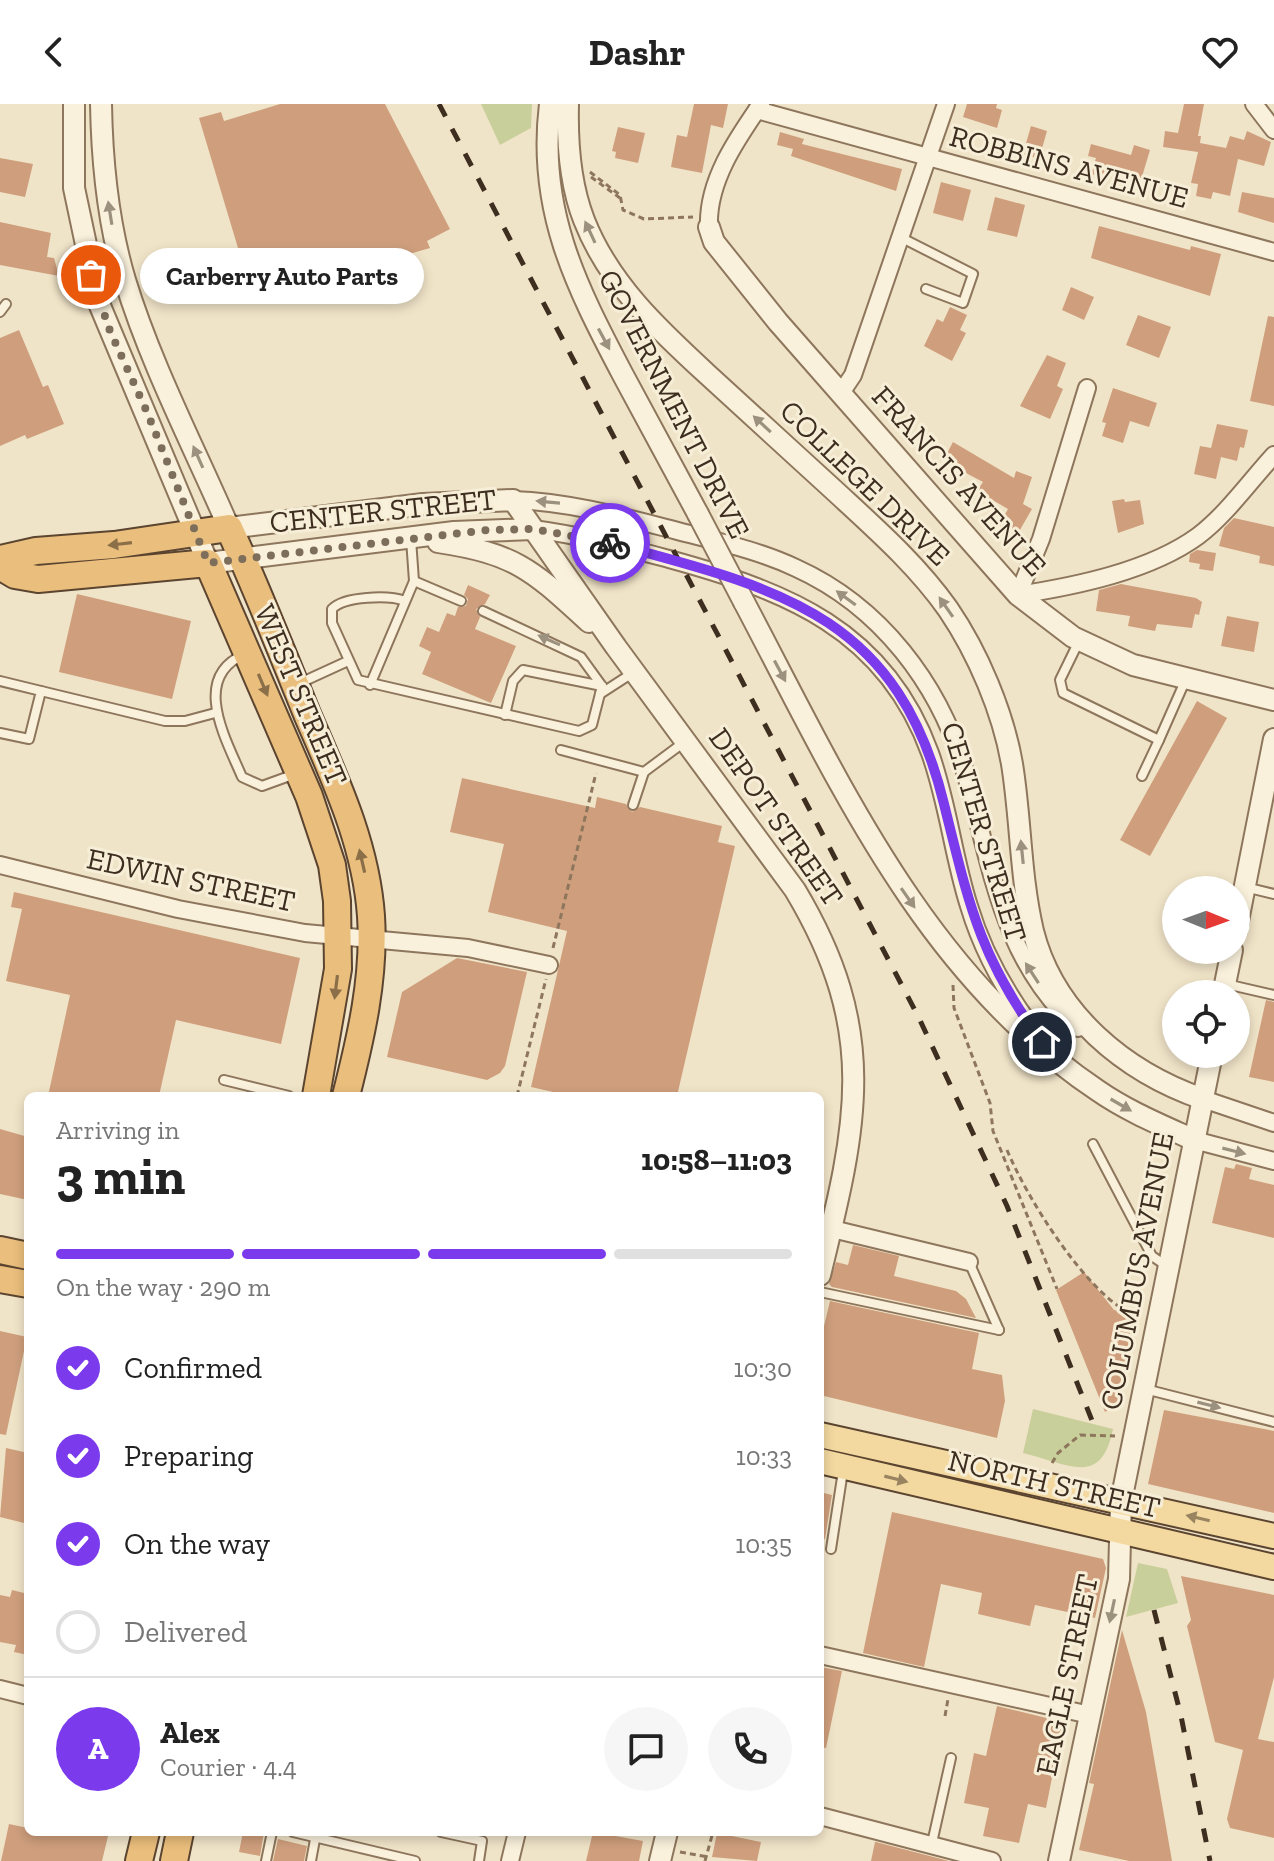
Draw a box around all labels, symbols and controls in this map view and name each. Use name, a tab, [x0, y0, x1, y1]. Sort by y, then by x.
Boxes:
icon: back	[32, 30, 76, 74]
icon: heart	[1198, 30, 1242, 74]
text: Dashr	[589, 31, 685, 74]
street label: ROBBINS AVENUE	[946, 118, 1192, 216]
one-way arrow	[103, 200, 116, 225]
one-way arrow	[583, 220, 597, 244]
pin	[57, 241, 125, 309]
callout: Carberry Auto Parts	[139, 247, 423, 303]
icon: bag	[69, 253, 113, 297]
text: Carberry Auto Parts	[166, 260, 398, 292]
street label: GOVERNMENT DRIVE	[591, 264, 757, 544]
one-way arrow	[597, 328, 611, 350]
street label: FRANCIS AVENUE	[864, 379, 1054, 583]
street label: COLLEGE DRIVE	[772, 393, 958, 573]
one-way arrow	[753, 416, 772, 434]
one-way arrow	[192, 445, 205, 469]
street label: CENTER STREET	[268, 481, 498, 541]
one-way arrow	[535, 495, 560, 508]
courier	[570, 503, 650, 583]
icon: bike	[588, 521, 632, 565]
one-way arrow	[107, 538, 132, 551]
one-way arrow	[836, 591, 857, 606]
one-way arrow	[938, 597, 953, 618]
street label: WEST STREET	[247, 599, 355, 791]
one-way arrow	[537, 634, 561, 647]
one-way arrow	[774, 660, 787, 683]
one-way arrow	[256, 673, 269, 697]
street label: CENTER STREET	[933, 718, 1035, 946]
street label: DEPOT STREET	[701, 721, 851, 913]
one-way arrow	[1015, 839, 1028, 864]
street label: EDWIN STREET	[84, 840, 298, 920]
one-way arrow	[355, 848, 368, 873]
north arrow	[1162, 876, 1250, 964]
map controls	[1162, 876, 1250, 1068]
one-way arrow	[900, 887, 915, 908]
one-way arrow	[1024, 963, 1039, 984]
one-way arrow	[330, 975, 343, 1000]
button: locate	[1162, 980, 1250, 1068]
pin	[1008, 1008, 1076, 1076]
icon: home	[1020, 1020, 1064, 1064]
one-way arrow	[1110, 1098, 1132, 1112]
text: Arriving in	[56, 1114, 179, 1146]
street label: COLUMBUS AVENUE	[1092, 1129, 1182, 1413]
text: 10:58–11:03	[641, 1142, 792, 1178]
text: 3 min	[56, 1145, 185, 1207]
one-way arrow	[1222, 1145, 1247, 1157]
text: On the way · 290 m	[56, 1271, 270, 1303]
icon: check	[56, 1346, 100, 1390]
text: Confirmed	[124, 1350, 262, 1386]
text: 10:30	[733, 1352, 792, 1384]
one-way arrow	[1197, 1400, 1222, 1412]
icon: check	[56, 1434, 100, 1478]
text: Preparing	[124, 1438, 254, 1474]
text: 10:33	[736, 1440, 792, 1472]
street label: NORTH STREET	[944, 1442, 1164, 1526]
one-way arrow	[883, 1473, 908, 1486]
one-way arrow	[1185, 1511, 1210, 1524]
icon: check	[56, 1522, 100, 1566]
text: On the way	[124, 1526, 270, 1562]
text: 10:35	[735, 1528, 792, 1560]
street label: EAGLE STREET	[1028, 1571, 1106, 1779]
one-way arrow	[1105, 1598, 1118, 1623]
text: Delivered	[124, 1614, 247, 1650]
button: chat	[604, 1707, 688, 1791]
button: phone	[708, 1707, 792, 1791]
text: Alex	[160, 1715, 220, 1751]
text: A	[88, 1731, 108, 1767]
text: Courier · 4.4	[160, 1751, 297, 1783]

